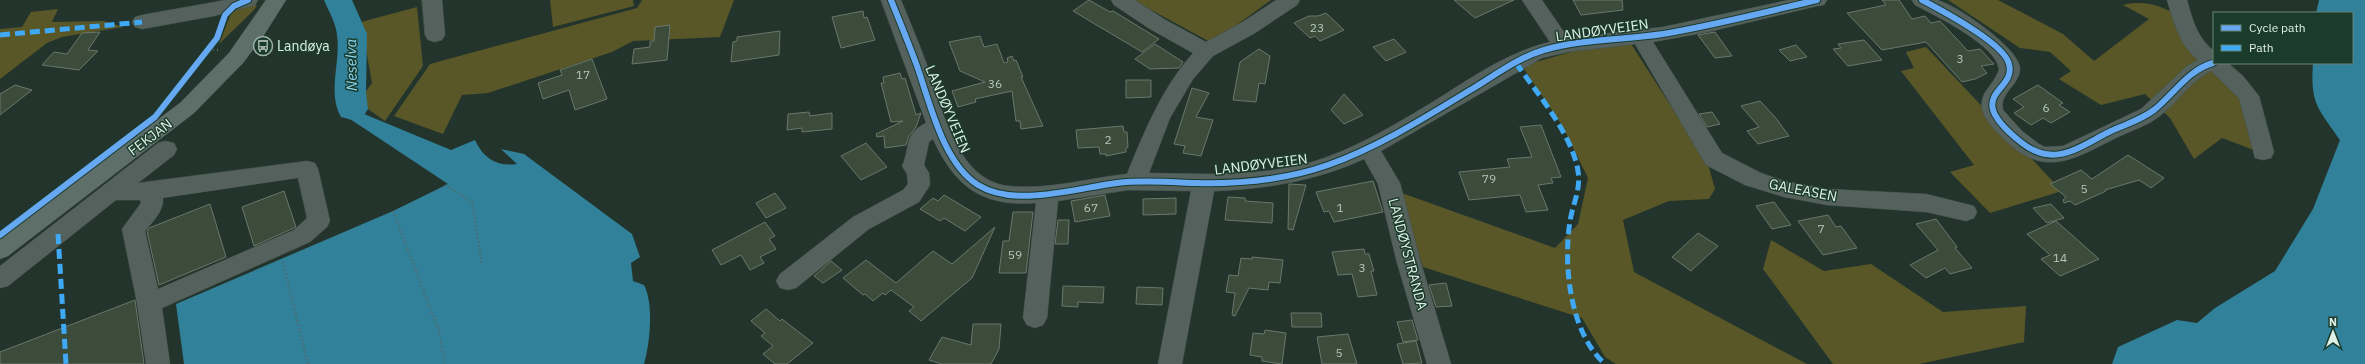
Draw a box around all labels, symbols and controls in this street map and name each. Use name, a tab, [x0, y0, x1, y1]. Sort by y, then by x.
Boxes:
legend	[2213, 12, 2353, 64]
street label: LANDØYVEIEN	[1554, 15, 1650, 45]
house number: 23	[1310, 20, 1324, 35]
text: Cycle path	[2249, 20, 2306, 35]
bus stop icon: Landøya	[252, 35, 274, 57]
place label: Landøya	[277, 37, 330, 55]
water label: Neselva	[341, 38, 361, 91]
text: Path	[2249, 40, 2274, 55]
house number: 3	[1956, 51, 1964, 66]
street label: LANDØYVEIEN	[921, 62, 975, 156]
house number: 17	[576, 67, 590, 82]
house number: 36	[988, 76, 1002, 91]
house number: 6	[2042, 100, 2050, 115]
street label: FEKJAN	[124, 115, 176, 159]
house number: 2	[1104, 132, 1112, 147]
street label: LANDØYVEIEN	[1213, 149, 1309, 179]
house number: 79	[1482, 171, 1496, 186]
street label: GALEASEN	[1767, 175, 1839, 205]
house number: 5	[2080, 181, 2088, 196]
street label: LANDØYSTRANDA	[1384, 196, 1432, 312]
house number: 67	[1084, 200, 1098, 215]
house number: 1	[1336, 200, 1344, 215]
house number: 7	[1817, 221, 1825, 236]
house number: 59	[1008, 247, 1022, 262]
house number: 14	[2053, 250, 2067, 265]
house number: 3	[1358, 260, 1366, 275]
north arrow	[2313, 312, 2353, 352]
text: N	[2329, 315, 2337, 329]
house number: 5	[1335, 345, 1343, 360]

